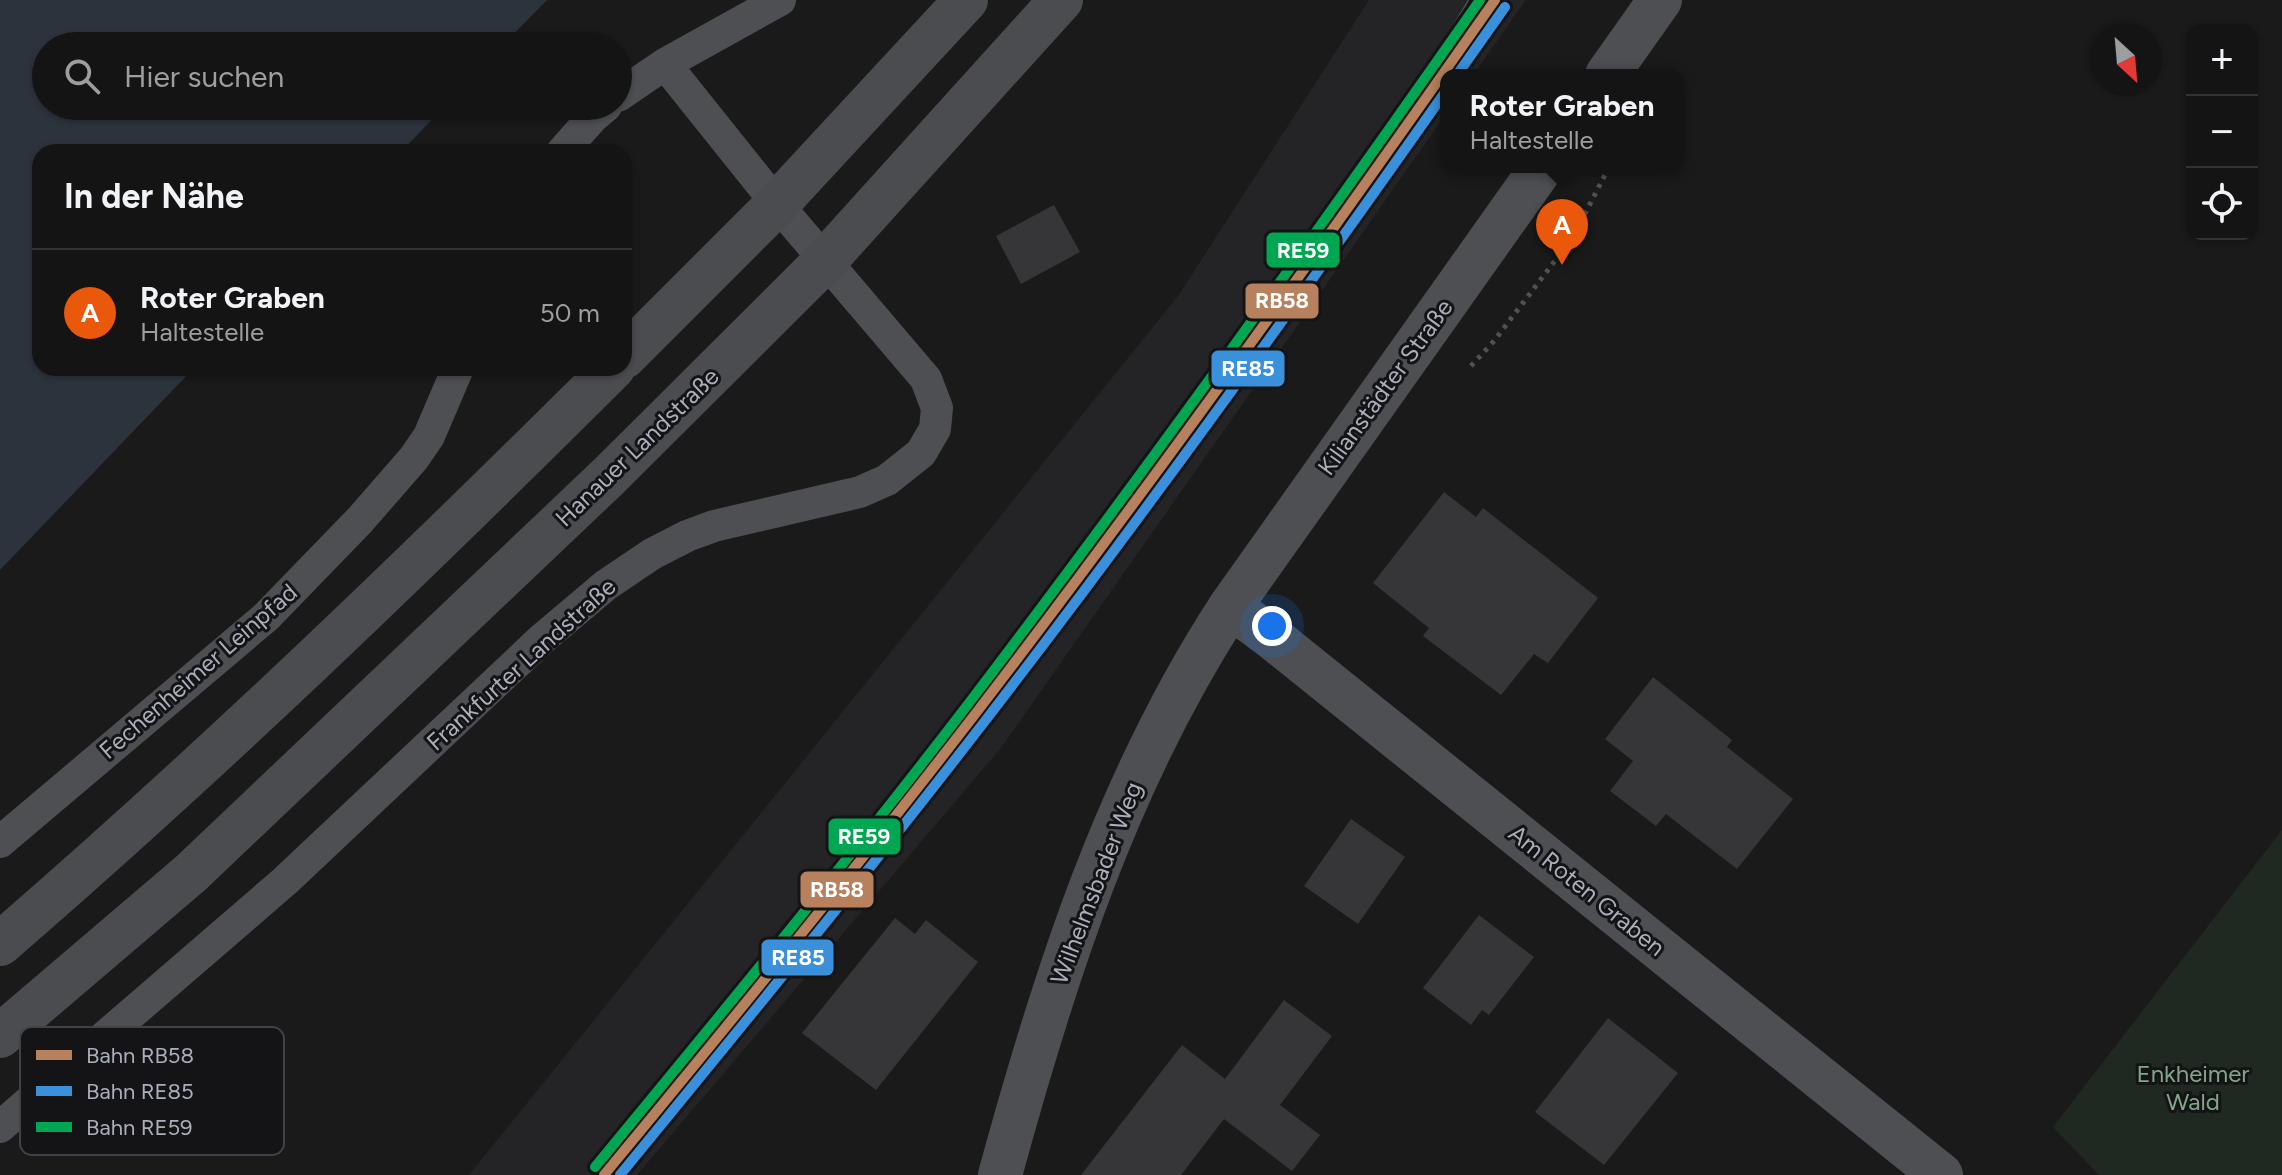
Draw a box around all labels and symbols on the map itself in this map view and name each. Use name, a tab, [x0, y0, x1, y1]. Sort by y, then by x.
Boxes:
north arrow	[2090, 24, 2162, 96]
pin: A	[1536, 199, 1588, 265]
line badge: RE59	[1265, 231, 1341, 269]
text: RE59	[1277, 237, 1329, 264]
line badge: RB58	[1244, 282, 1320, 320]
text: RB58	[1255, 287, 1309, 314]
street label: Kilianstädter Straße	[1311, 293, 1459, 481]
line badge: RE85	[1210, 349, 1286, 388]
text: RE85	[1221, 355, 1275, 382]
street label: Hanauer Landstraße	[549, 362, 725, 532]
street label: Frankfurter Landstraße	[421, 572, 621, 756]
street label: Fechenheimer Leinpfad	[93, 577, 303, 765]
your location	[1252, 606, 1292, 646]
street label: Wilhelmsbader Weg	[1044, 778, 1148, 988]
line badge: RE59	[827, 817, 902, 856]
street label: Am Roten Graben	[1503, 818, 1671, 962]
text: RE59	[838, 823, 890, 850]
line badge: RB58	[799, 870, 875, 909]
text: RB58	[810, 876, 864, 903]
line badge: RE85	[760, 938, 835, 977]
text: RE85	[771, 944, 825, 971]
legend	[20, 1027, 284, 1155]
text: Bahn RB58	[86, 1042, 194, 1069]
park label: Enkheimer Wald	[2137, 1059, 2249, 1116]
text: Bahn RE85	[86, 1078, 194, 1105]
text: Bahn RE59	[86, 1114, 193, 1141]

